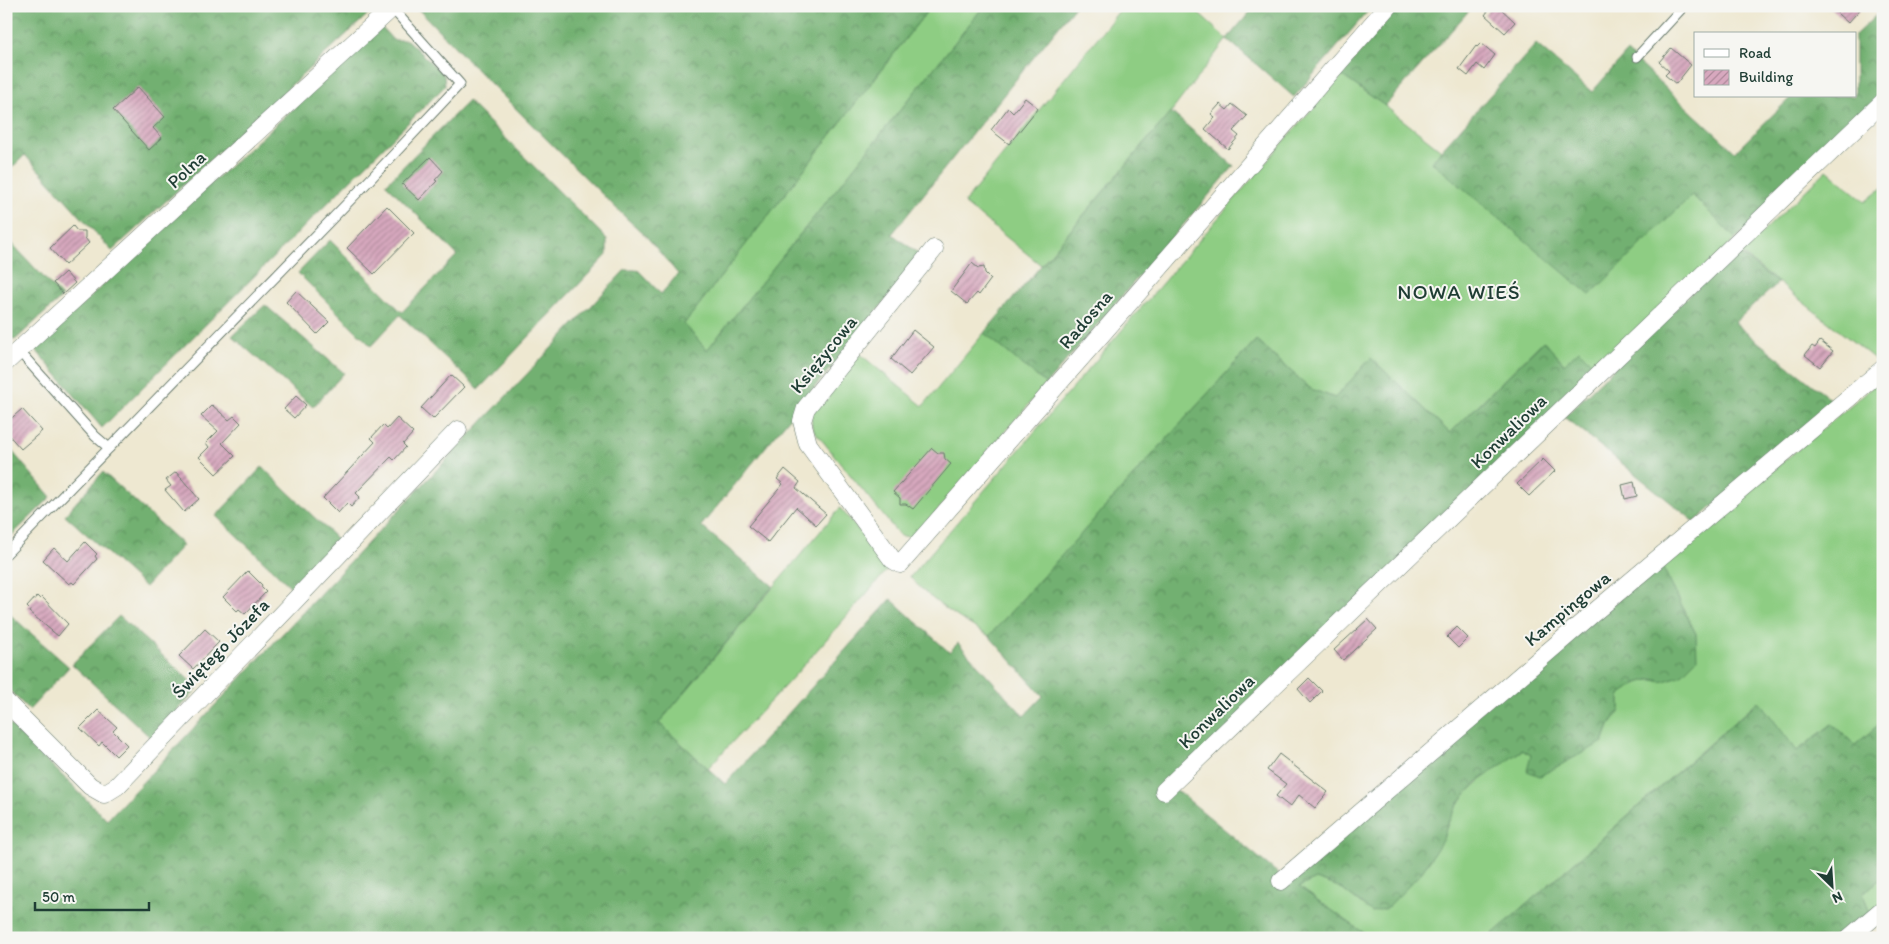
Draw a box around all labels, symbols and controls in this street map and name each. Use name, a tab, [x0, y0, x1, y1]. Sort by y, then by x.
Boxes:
legend	[1694, 32, 1856, 98]
text: Road	[1739, 44, 1772, 62]
text: Building	[1739, 68, 1793, 86]
street label: Polna	[162, 146, 211, 193]
district label: NOWA WIEŚ	[1397, 279, 1521, 304]
street label: Radosna	[1054, 285, 1117, 354]
street label: Księżycowa	[785, 311, 862, 398]
street label: Konwaliowa	[1465, 389, 1551, 473]
street label: Kampingowa	[1520, 566, 1615, 651]
street label: Świętego Józefa	[167, 594, 274, 703]
street label: Konwaliowa	[1173, 669, 1259, 753]
north arrow	[1806, 862, 1856, 912]
scale bar	[35, 879, 149, 911]
text: 50 m	[42, 888, 75, 906]
text: N	[1829, 888, 1845, 907]

